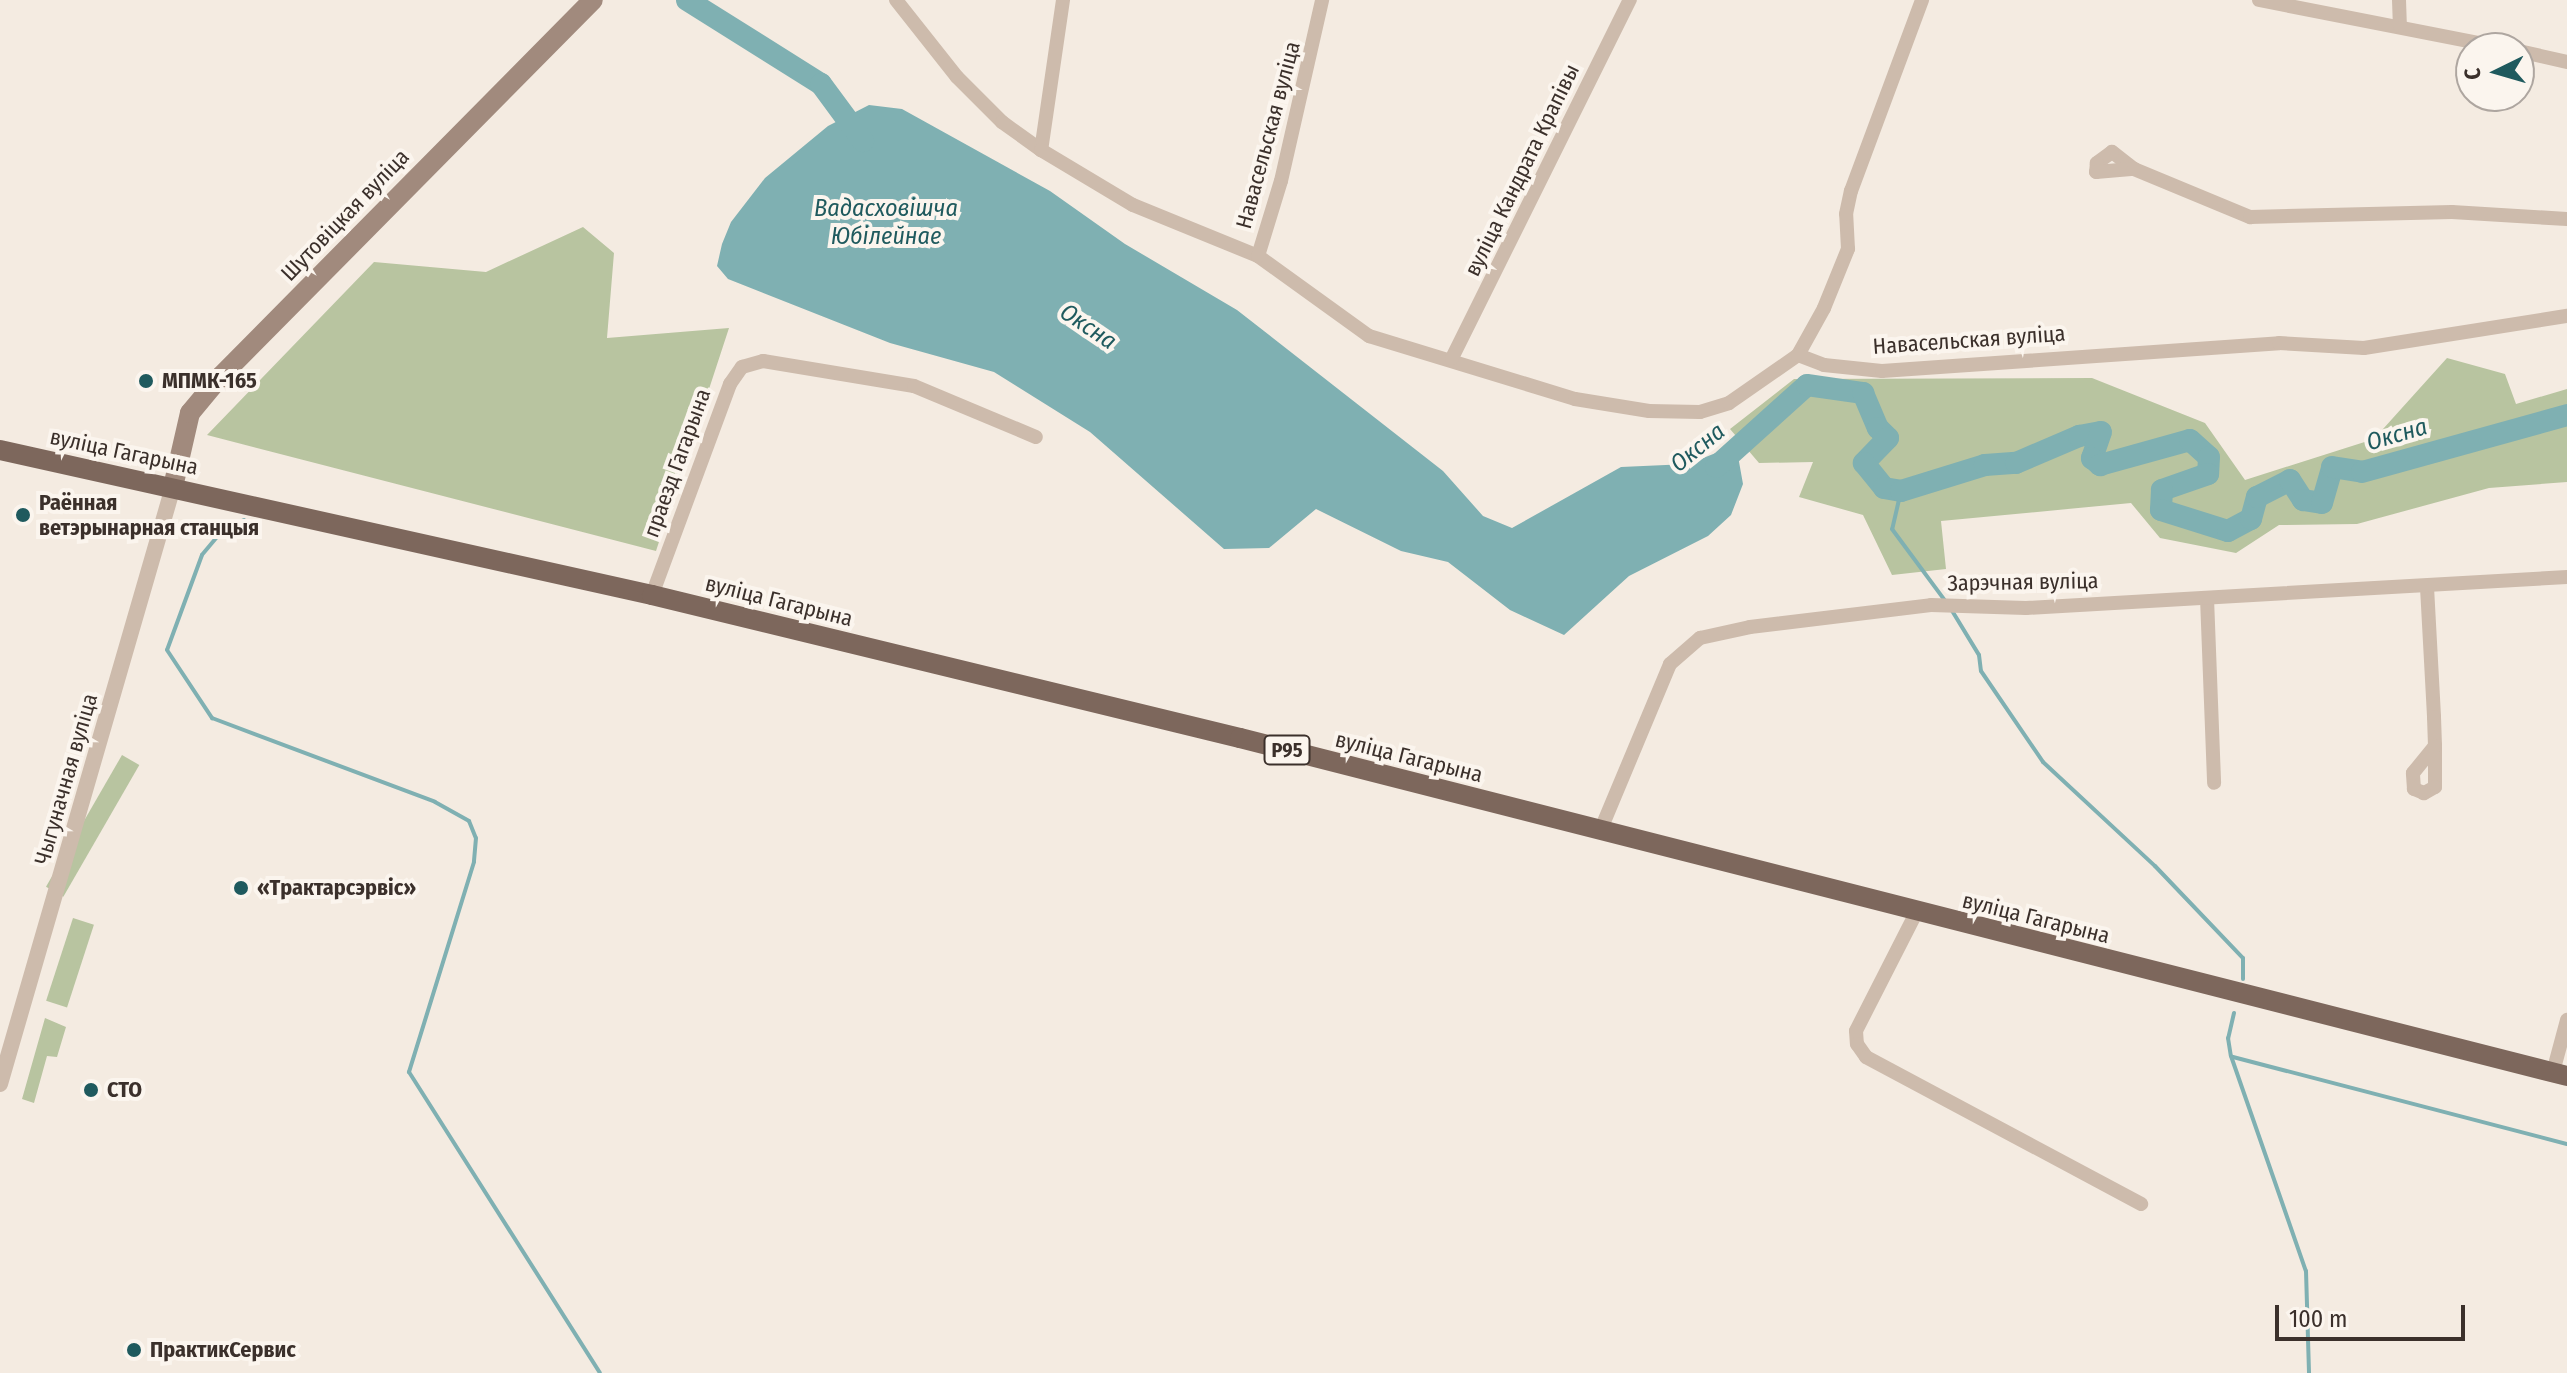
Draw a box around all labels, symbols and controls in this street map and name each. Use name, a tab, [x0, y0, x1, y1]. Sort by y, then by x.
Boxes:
north arrow	[2455, 32, 2535, 112]
street label: Навасельская вуліца	[1230, 38, 1306, 232]
street label: вуліца Кандрата Крапівы	[1459, 60, 1585, 280]
text: С	[2459, 67, 2487, 81]
street label: Шутовіцкая вуліца	[276, 144, 414, 286]
water label: Вадасховішча Юбілейнае	[814, 195, 958, 251]
water label: Оксна	[1054, 298, 1122, 356]
street label: Навасельская вуліца	[1872, 320, 2066, 360]
place label: МПМК-165	[162, 368, 257, 394]
marker: МПМК-165	[137, 372, 155, 390]
street label: праезд Гагарына	[638, 385, 716, 541]
water label: Оксна	[2363, 413, 2431, 457]
water label: Оксна	[1665, 417, 1731, 479]
street label: вуліца Гагарына	[48, 423, 200, 481]
place label: Раённая ветэрынарная станцыя	[39, 489, 259, 540]
marker: Раённая ветэрынарная станцыя	[14, 506, 32, 524]
street label: Зарэчная вуліца	[1947, 567, 2099, 597]
street label: вуліца Гагарына	[703, 570, 855, 632]
street label: Чыгуначная вуліца	[29, 690, 103, 868]
street label: вуліца Гагарына	[1333, 726, 1485, 788]
road number: Р95	[1263, 734, 1311, 766]
place label: «Трактарсэрвіс»	[257, 875, 416, 901]
marker: «Трактарсэрвіс»	[232, 879, 250, 897]
street label: вуліца Гагарына	[1960, 887, 2112, 949]
place label: СТО	[107, 1077, 142, 1103]
marker: СТО	[82, 1081, 100, 1099]
scale bar	[2279, 1289, 2469, 1339]
text: 100 m	[2289, 1305, 2347, 1333]
place label: ПрактикСервис	[150, 1337, 296, 1363]
marker: ПрактикСервис	[125, 1341, 143, 1359]

